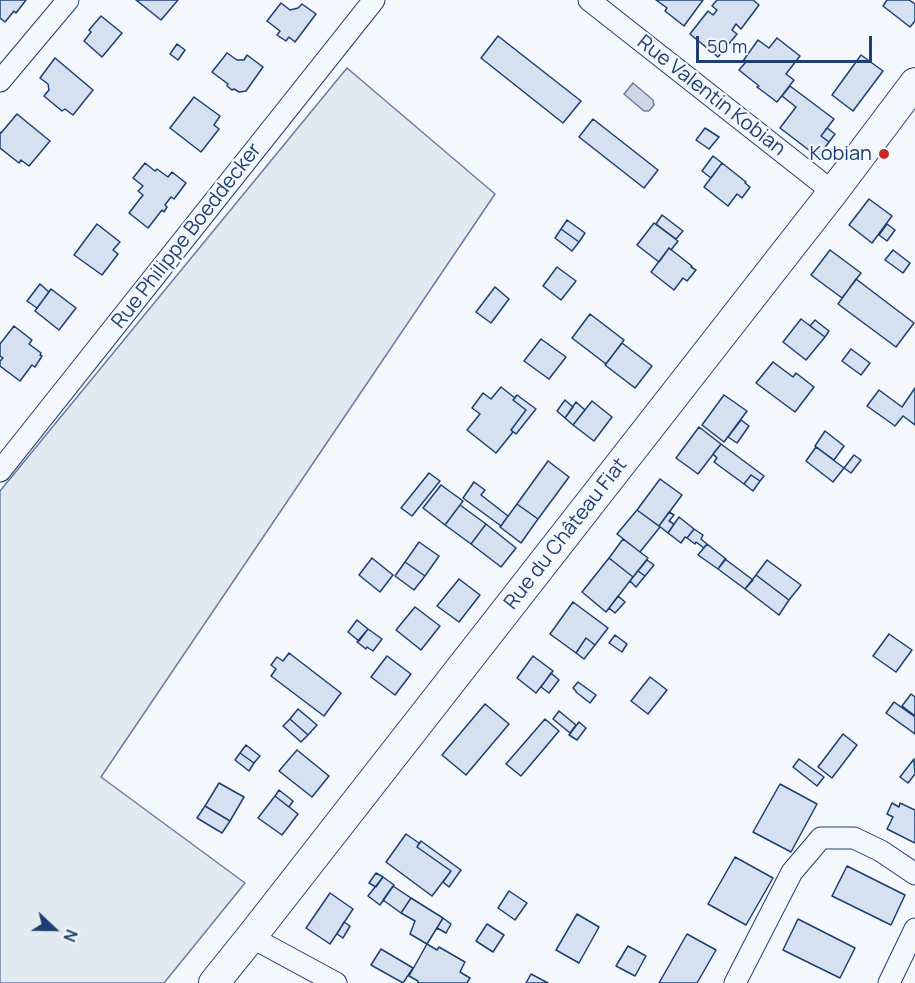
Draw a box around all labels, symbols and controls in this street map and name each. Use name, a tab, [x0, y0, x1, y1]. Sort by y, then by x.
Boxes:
scale bar	[699, 24, 874, 62]
street label: Rue Valentin Kobian	[632, 31, 790, 161]
text: 50 m	[707, 34, 747, 58]
street label: Rue Philippe Boeddecker	[107, 139, 267, 333]
place label: Kobian	[810, 142, 872, 166]
marker: Kobian	[877, 147, 891, 161]
street label: Rue du Château Fiat	[500, 454, 632, 614]
north arrow	[24, 899, 84, 959]
text: N	[58, 926, 83, 945]

